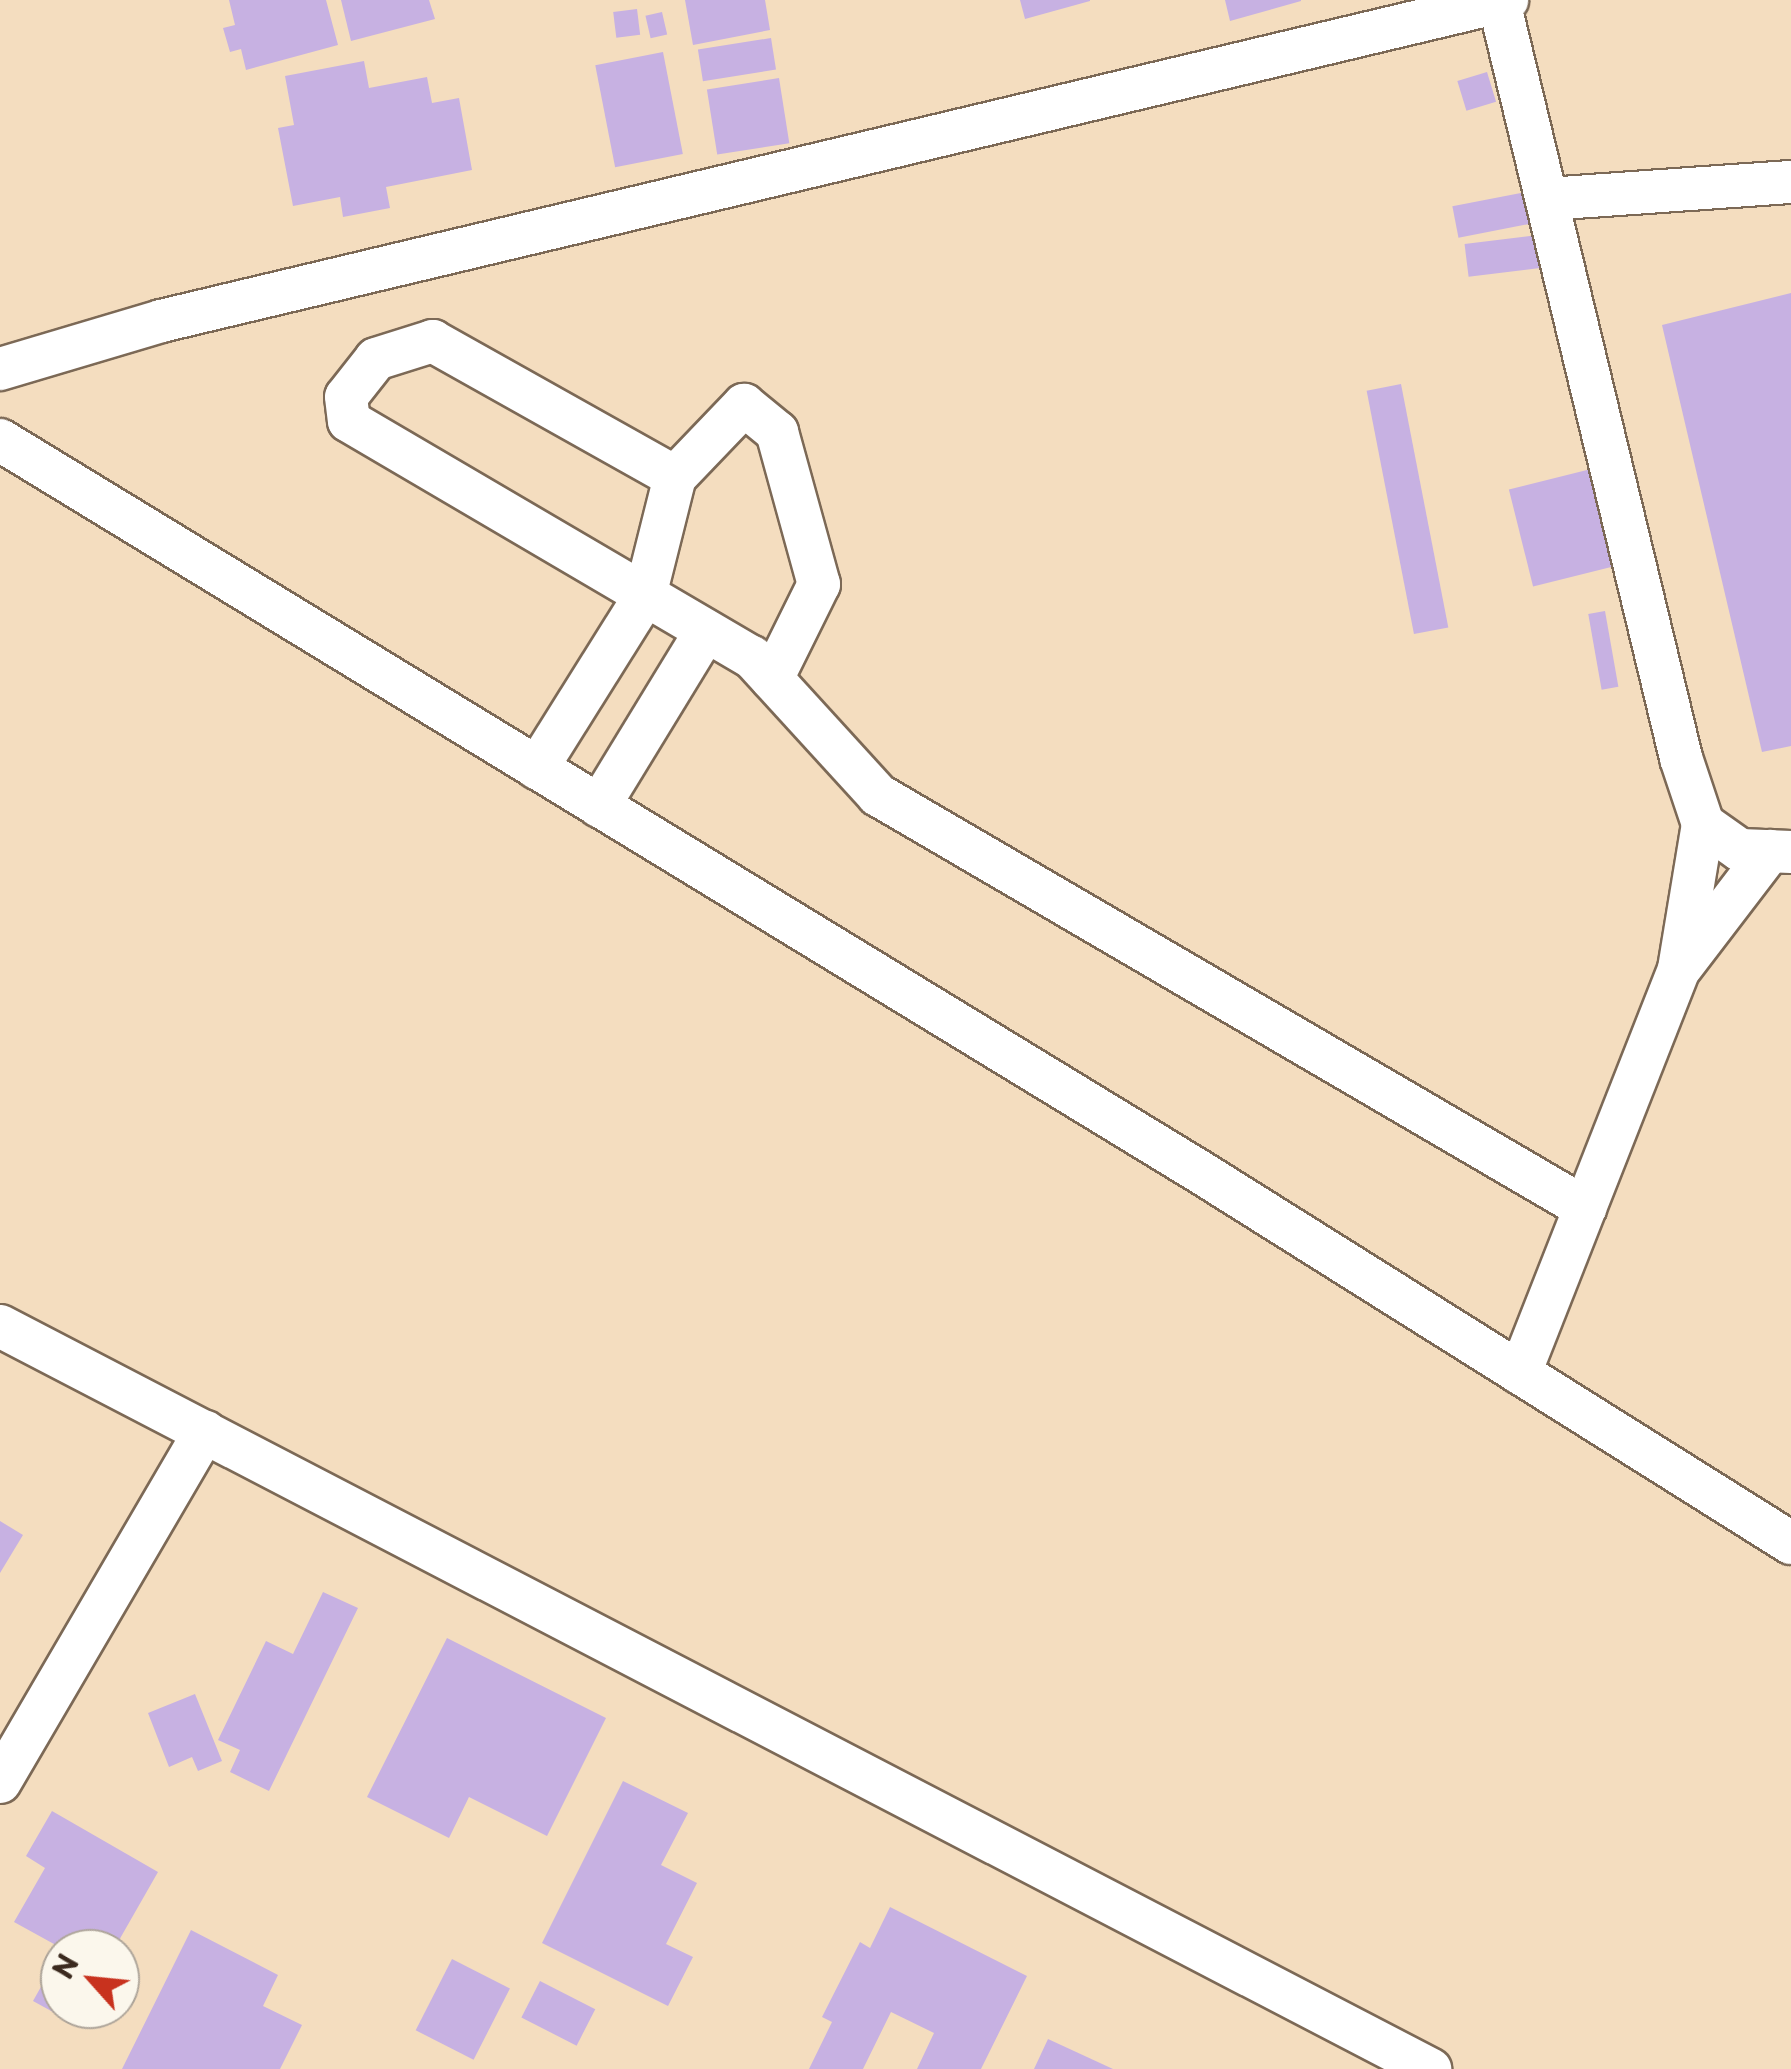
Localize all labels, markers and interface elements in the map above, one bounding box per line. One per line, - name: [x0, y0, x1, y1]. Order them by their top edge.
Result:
- north arrow: [40, 1929, 140, 2029]
- text: N: [40, 1946, 89, 1986]

